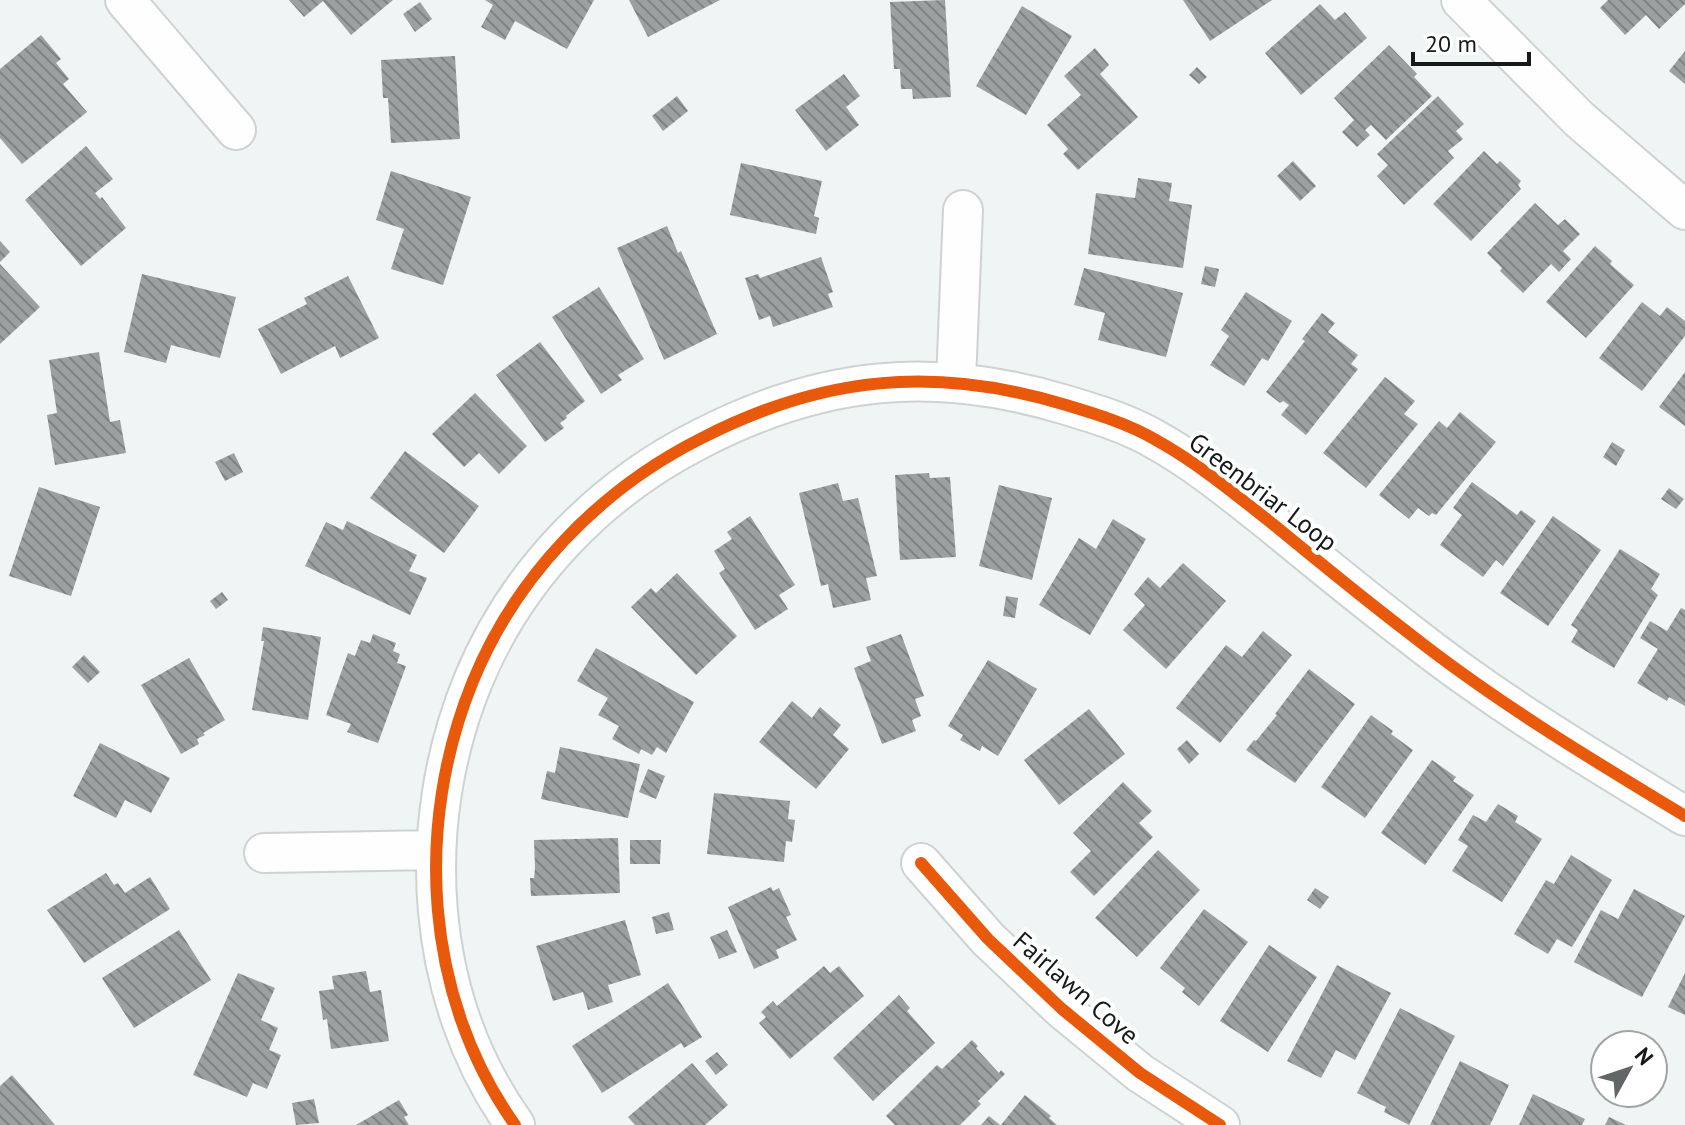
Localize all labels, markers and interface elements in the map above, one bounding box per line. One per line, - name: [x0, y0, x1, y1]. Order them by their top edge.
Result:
- scale bar: [1413, 16, 1529, 66]
- text: 20 m: [1425, 28, 1477, 59]
- street label: Greenbriar Loop: [1182, 425, 1344, 558]
- street label: Fairlawn Cove: [1007, 924, 1146, 1051]
- north arrow: [1589, 1029, 1669, 1109]
- text: N: [1629, 1042, 1660, 1071]

